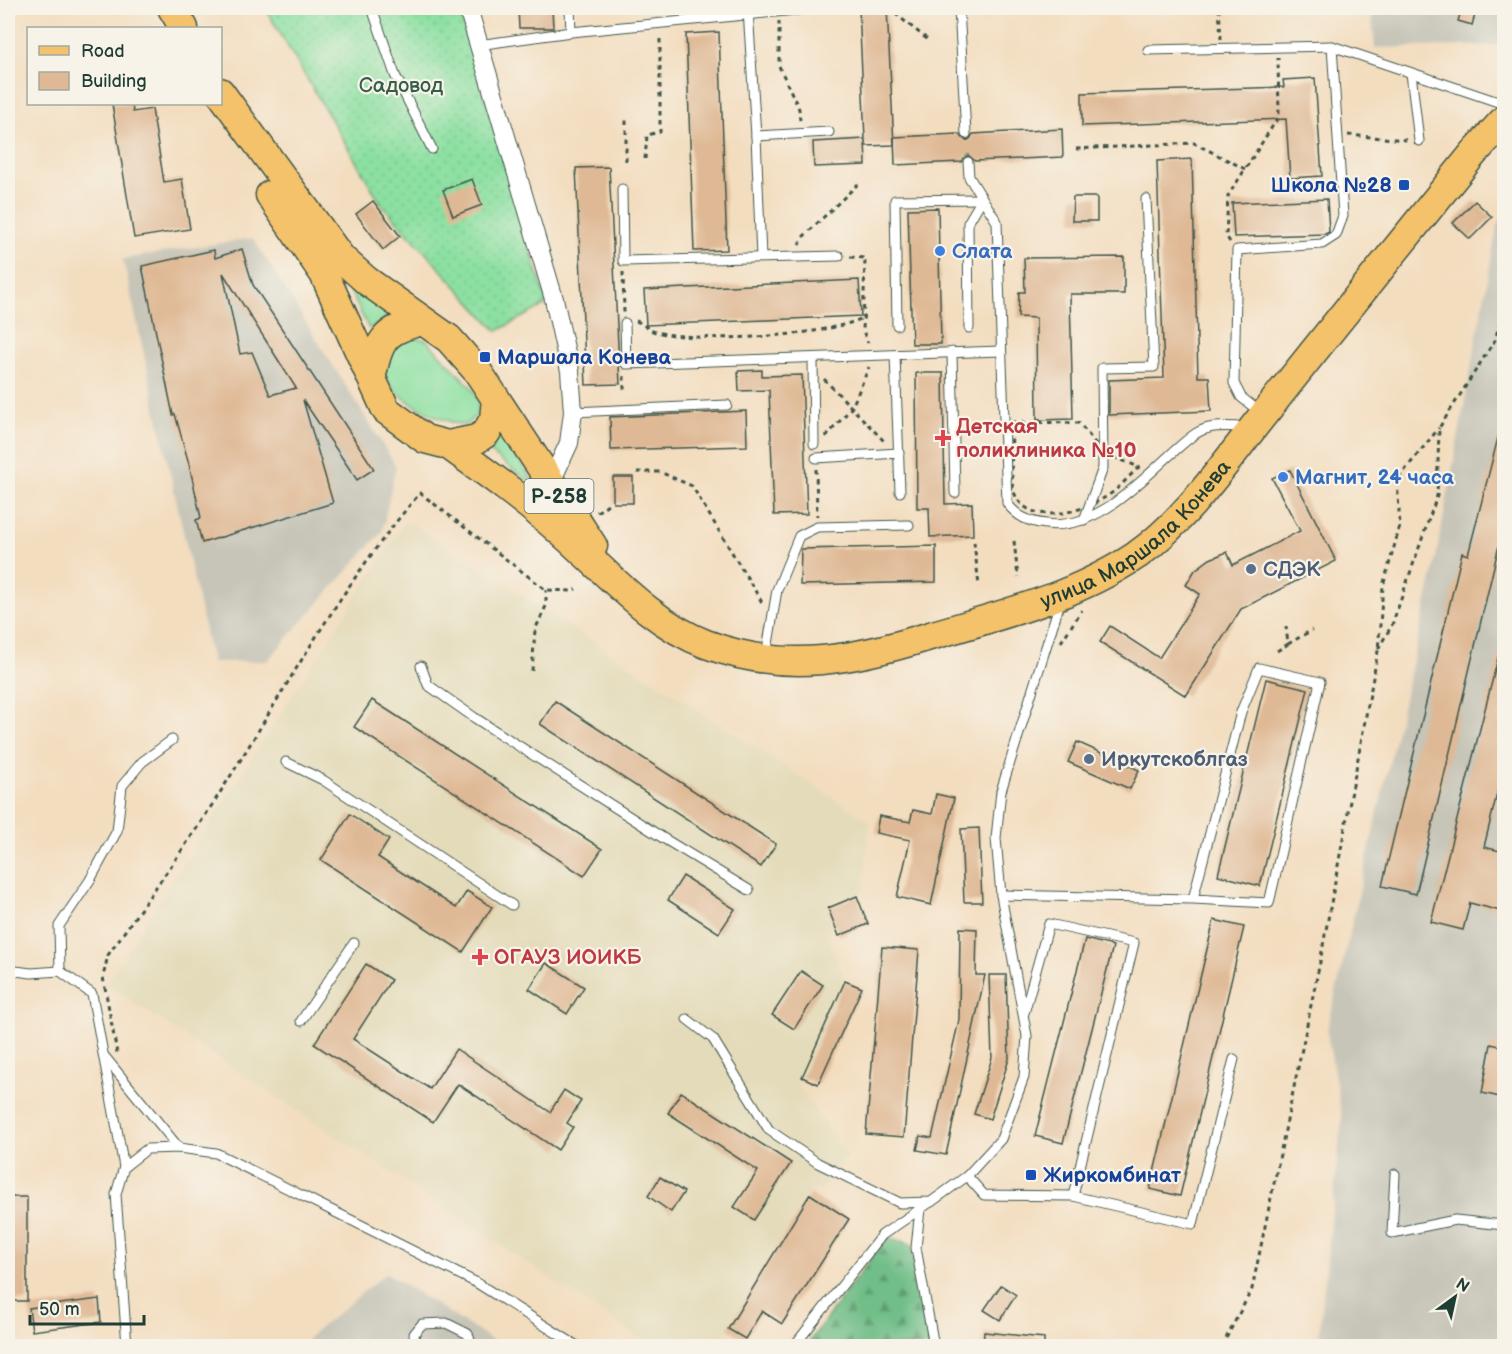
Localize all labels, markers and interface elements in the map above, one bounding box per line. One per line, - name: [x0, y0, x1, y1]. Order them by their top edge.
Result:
- legend: [27, 27, 222, 105]
- text: Road: [81, 41, 125, 62]
- text: Building: [81, 71, 147, 92]
- park label: Садовод: [359, 73, 443, 98]
- place label: Школа №28: [1271, 173, 1392, 198]
- marker: Школа №28: [1397, 178, 1411, 192]
- place label: Слата: [952, 239, 1013, 264]
- marker: Слата: [933, 244, 947, 258]
- place label: Маршала Конева: [497, 345, 672, 370]
- marker: Маршала Конева: [478, 350, 492, 364]
- place label: Детская поликлиника №10: [956, 414, 1137, 463]
- marker: Детская поликлиника №10: [934, 429, 952, 447]
- street label: улица Маршала Конева: [1037, 455, 1237, 614]
- place label: Магнит, 24 часа: [1295, 465, 1455, 490]
- marker: Магнит, 24 часа: [1276, 470, 1290, 484]
- road number: Р-258: [524, 479, 594, 513]
- place label: СДЭК: [1263, 557, 1321, 582]
- marker: СДЭК: [1244, 562, 1258, 576]
- place label: Иркутскоблгаз: [1101, 747, 1248, 772]
- marker: Иркутскоблгаз: [1082, 752, 1096, 766]
- place label: ОГАУЗ ИОИКБ: [494, 945, 642, 970]
- marker: ОГАУЗ ИОИКБ: [471, 948, 489, 966]
- place label: Жиркомбинат: [1043, 1163, 1181, 1188]
- marker: Жиркомбинат: [1024, 1168, 1038, 1182]
- north arrow: [1425, 1267, 1485, 1327]
- text: N: [1452, 1274, 1473, 1297]
- scale bar: [30, 1288, 144, 1326]
- text: 50 m: [39, 1299, 80, 1320]

